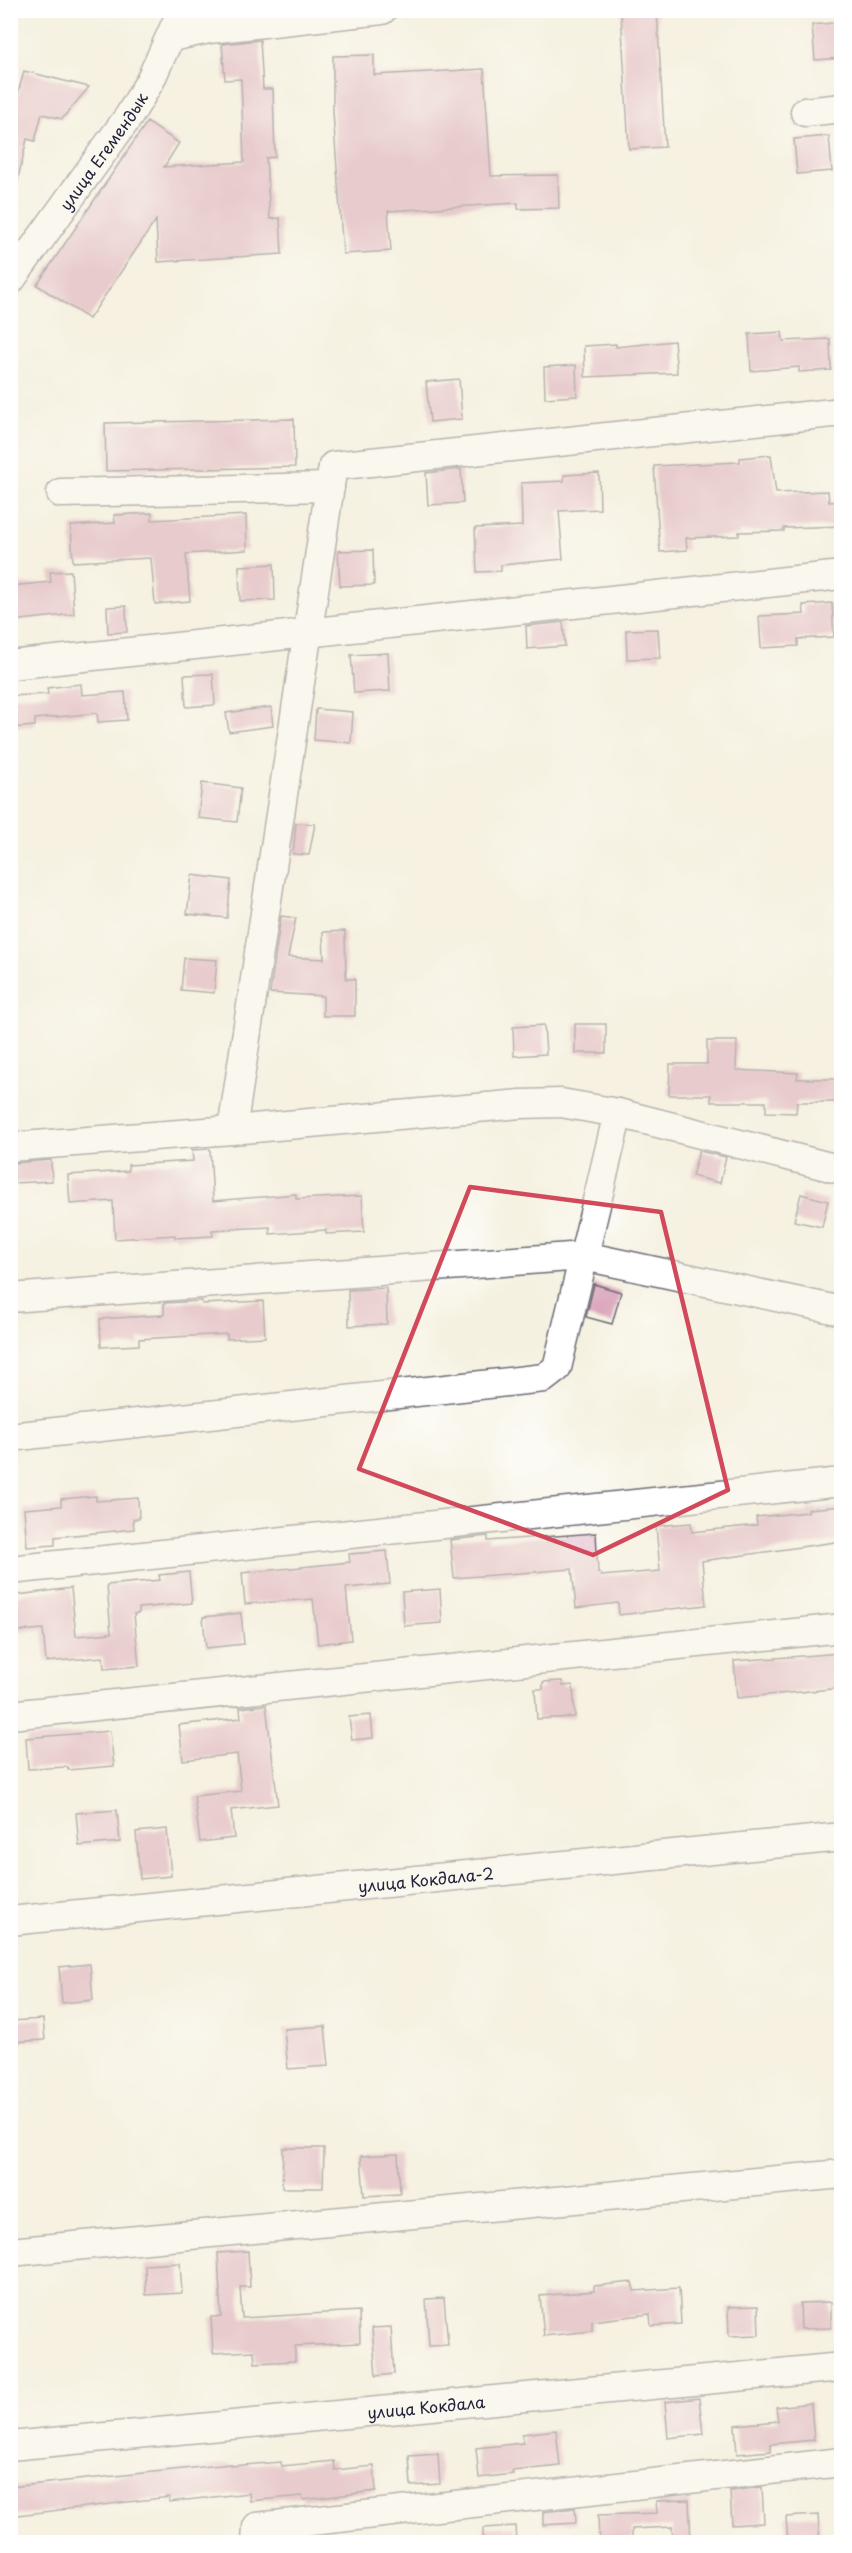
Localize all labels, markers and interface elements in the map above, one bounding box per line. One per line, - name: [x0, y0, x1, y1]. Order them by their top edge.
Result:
- street label: улица Егемендык: [53, 87, 153, 215]
- street label: улица Кокдала-2: [357, 1860, 495, 1898]
- street label: улица Кокдала: [366, 2389, 486, 2424]

